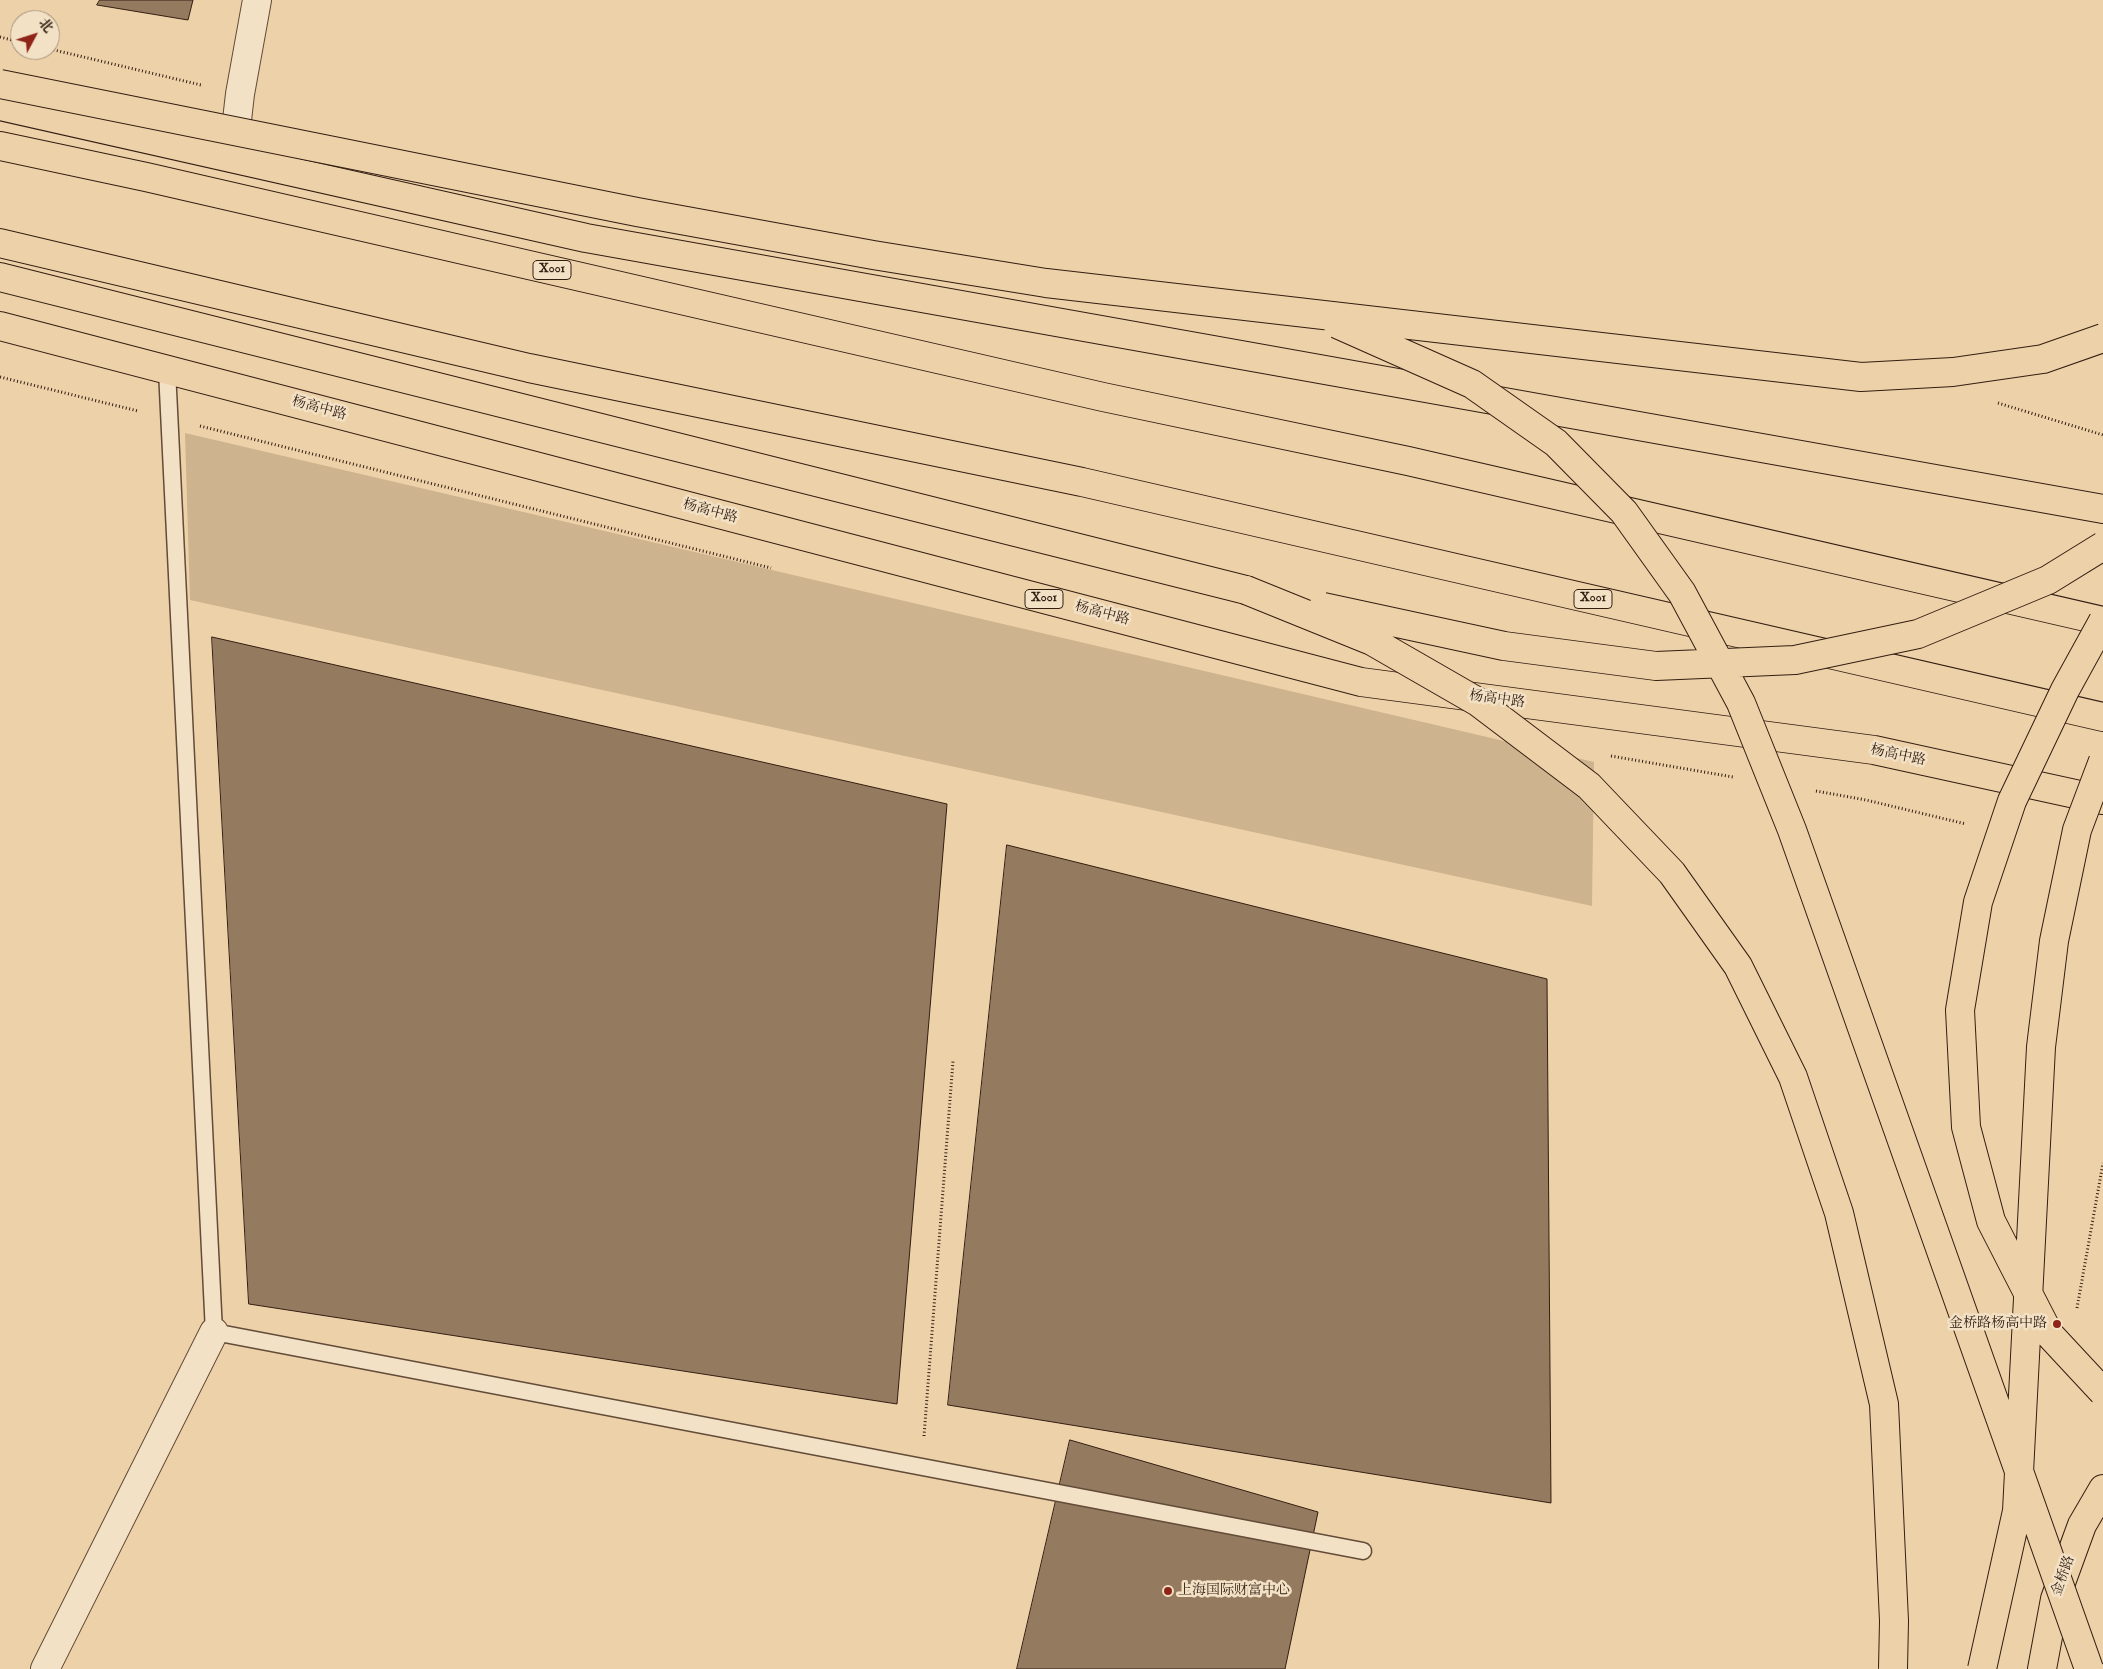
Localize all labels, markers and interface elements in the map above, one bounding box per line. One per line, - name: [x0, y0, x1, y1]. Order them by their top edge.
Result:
- north arrow: [10, 10, 60, 60]
- text: 北: [34, 15, 57, 37]
- road number: X001: [533, 260, 571, 280]
- street label: 杨高中路: [290, 394, 348, 424]
- street label: 杨高中路: [681, 497, 739, 527]
- road number: X001: [1025, 590, 1063, 608]
- road number: X001: [1574, 590, 1612, 608]
- street label: 杨高中路: [1073, 599, 1131, 629]
- street label: 杨高中路: [1468, 688, 1526, 712]
- street label: 杨高中路: [1869, 742, 1927, 770]
- place label: 金桥路杨高中路: [1949, 1316, 2047, 1332]
- marker: 金桥路杨高中路: [2051, 1318, 2063, 1330]
- street label: 金桥路: [2049, 1553, 2079, 1599]
- place label: 上海国际财富中心: [1178, 1583, 1290, 1599]
- marker: 上海国际财富中心: [1162, 1585, 1174, 1597]

